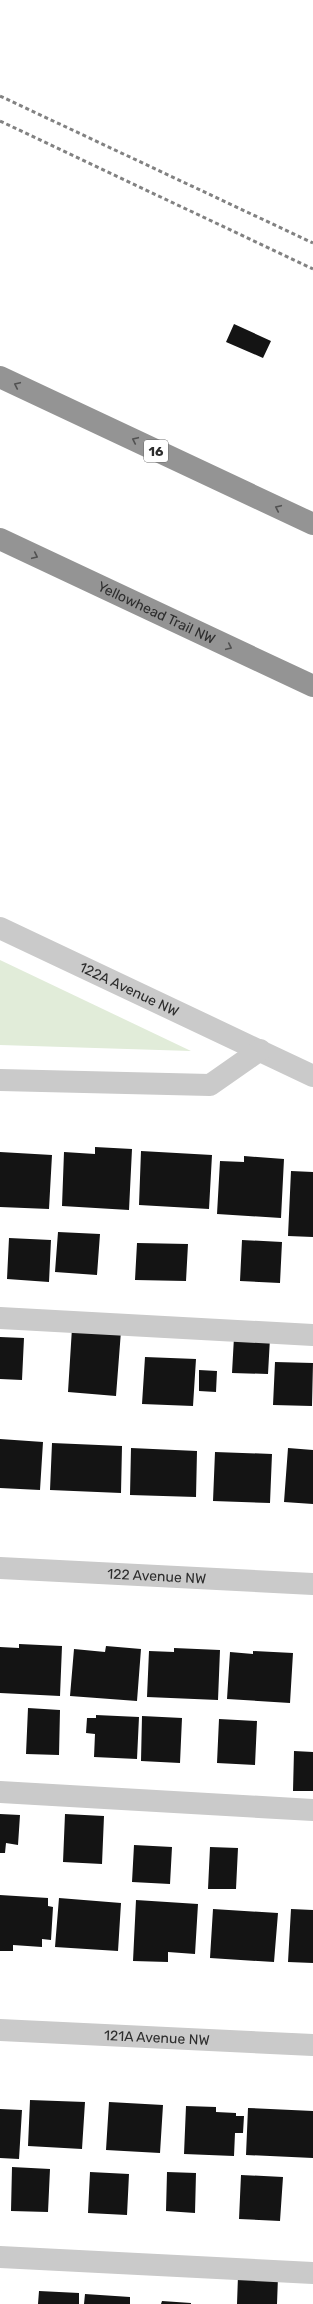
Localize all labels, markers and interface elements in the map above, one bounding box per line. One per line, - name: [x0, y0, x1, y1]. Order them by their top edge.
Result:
- one-way arrow: [14, 382, 21, 390]
- one-way arrow: [131, 437, 139, 445]
- road number: 16: [144, 440, 168, 462]
- one-way arrow: [274, 505, 282, 513]
- one-way arrow: [31, 551, 39, 559]
- street label: Yellowhead Trail NW: [95, 578, 218, 648]
- one-way arrow: [225, 642, 232, 650]
- street label: 122A Avenue NW: [77, 958, 182, 1020]
- street label: 122 Avenue NW: [107, 1565, 207, 1587]
- street label: 121A Avenue NW: [104, 2026, 210, 2049]

